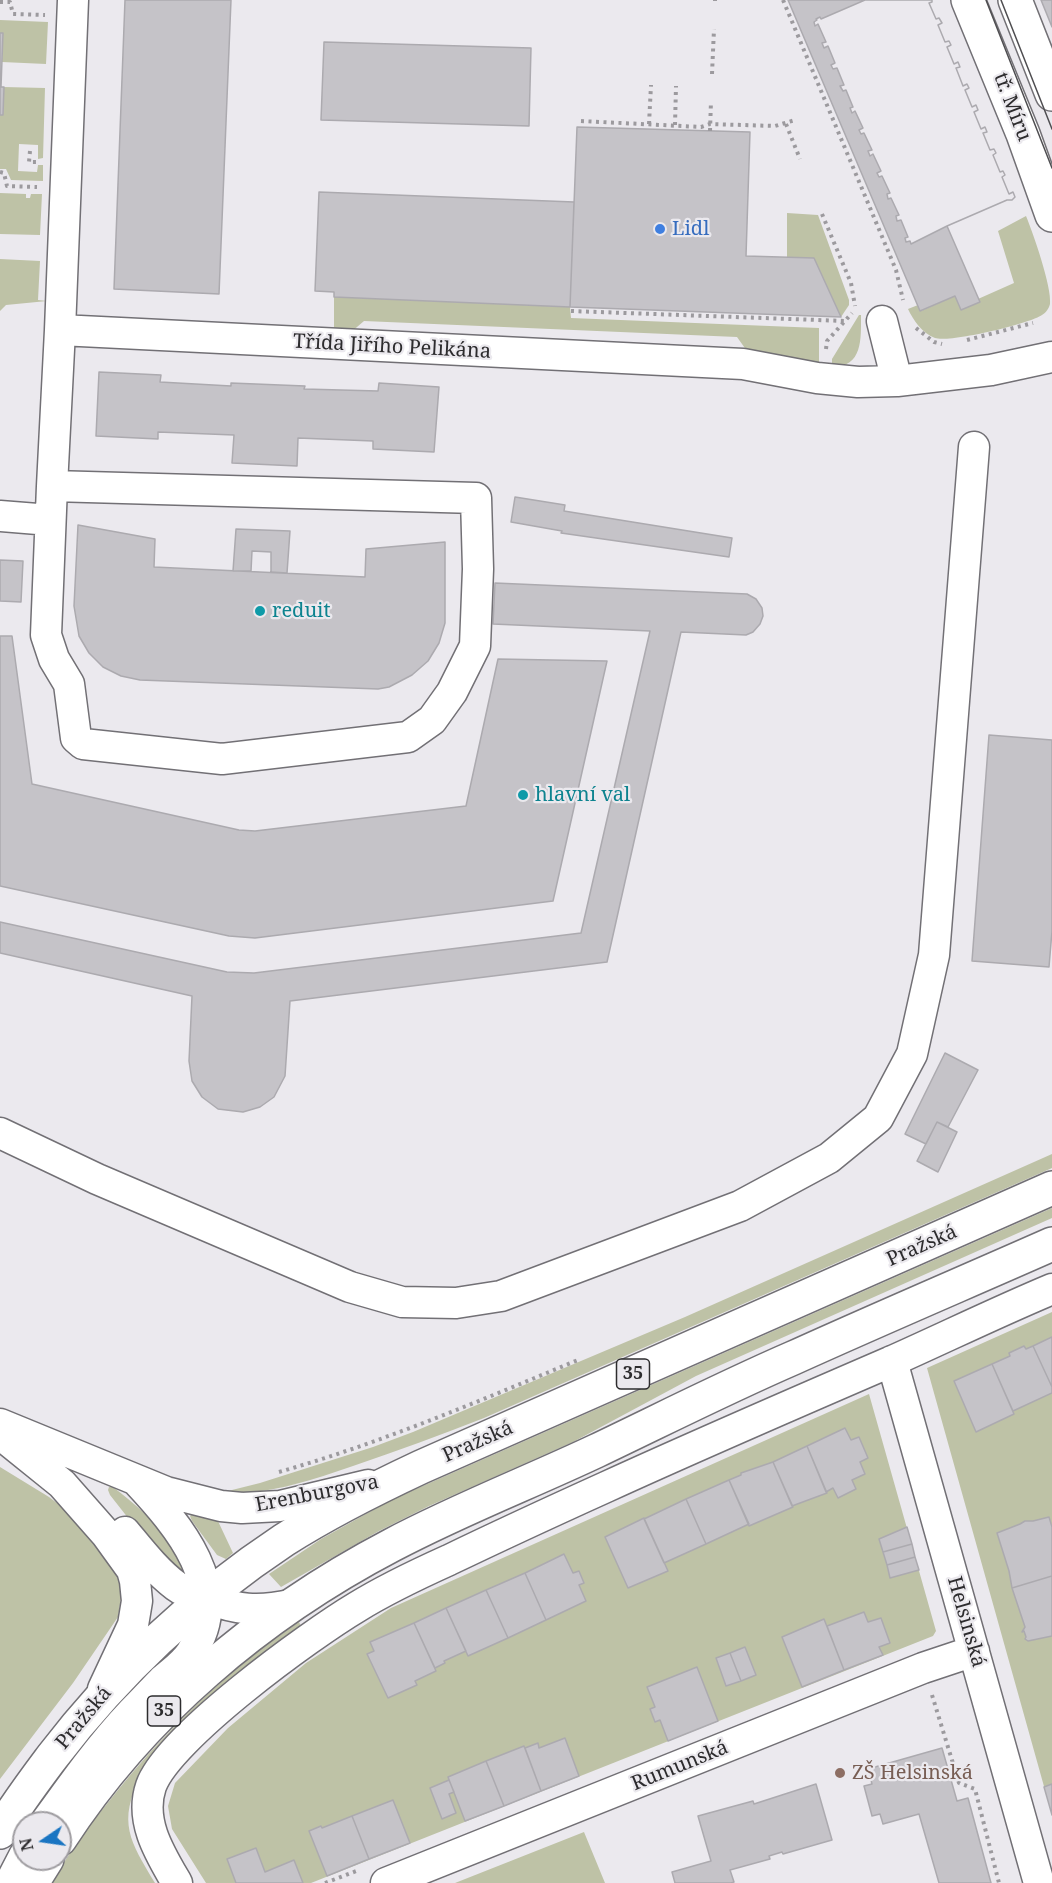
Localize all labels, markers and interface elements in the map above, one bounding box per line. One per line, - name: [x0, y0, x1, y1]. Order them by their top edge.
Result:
- street label: tř. Míru: [988, 69, 1036, 145]
- place label: Lidl: [672, 217, 709, 241]
- marker: Lidl: [653, 222, 667, 236]
- street label: Třída Jiřího Pelikána: [292, 330, 492, 364]
- place label: reduit: [272, 599, 331, 623]
- marker: reduit: [253, 604, 267, 618]
- place label: hlavní val: [535, 783, 630, 807]
- marker: hlavní val: [516, 788, 530, 802]
- street label: Pražská: [883, 1220, 961, 1272]
- road number: 35: [616, 1359, 650, 1389]
- street label: Pražská: [439, 1416, 517, 1468]
- street label: Erenburgova: [253, 1470, 381, 1518]
- street label: Helsinská: [942, 1574, 990, 1670]
- street label: Pražská: [51, 1682, 117, 1754]
- road number: 35: [148, 1696, 180, 1726]
- street label: Rumunská: [628, 1736, 732, 1796]
- place label: ZŠ Helsinská: [852, 1761, 973, 1785]
- marker: ZŠ Helsinská: [833, 1766, 847, 1780]
- north arrow: [12, 1811, 72, 1871]
- text: N: [14, 1836, 39, 1853]

